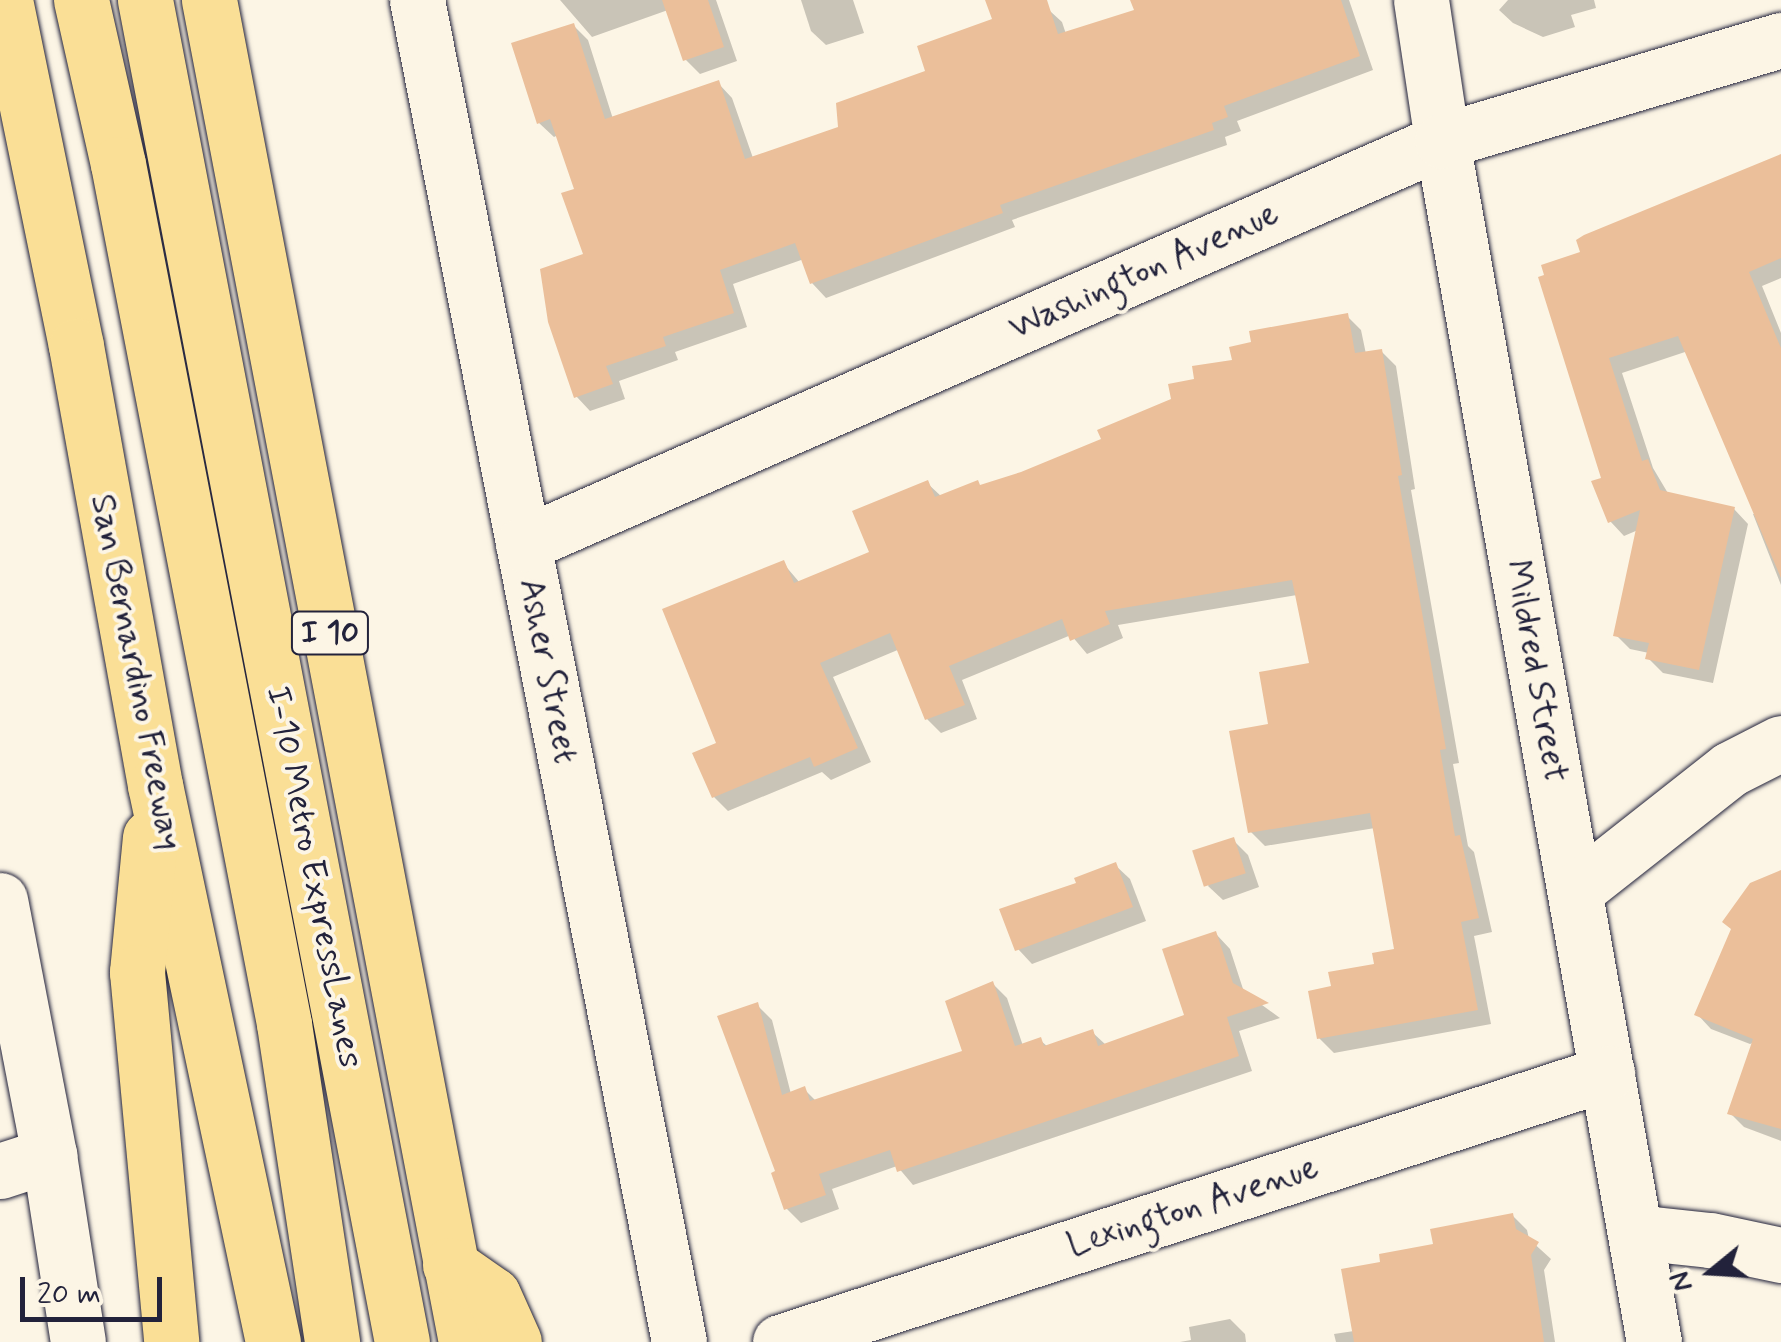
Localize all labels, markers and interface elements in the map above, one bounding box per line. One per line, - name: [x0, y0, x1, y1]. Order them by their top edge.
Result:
- street label: Washington Avenue: [1005, 194, 1283, 348]
- street label: San Bernardino Freeway: [79, 480, 193, 864]
- street label: Mildred Street: [1496, 557, 1576, 785]
- street label: Asher Street: [509, 572, 587, 770]
- road number: I 10: [290, 606, 370, 660]
- street label: I-10 Metro ExpressLanes: [256, 683, 372, 1071]
- street label: Lexington Avenue: [1064, 1147, 1322, 1267]
- north arrow: [1661, 1222, 1761, 1322]
- scale bar: [25, 1257, 168, 1319]
- text: N: [1662, 1267, 1702, 1296]
- text: 20 m: [37, 1275, 101, 1314]

